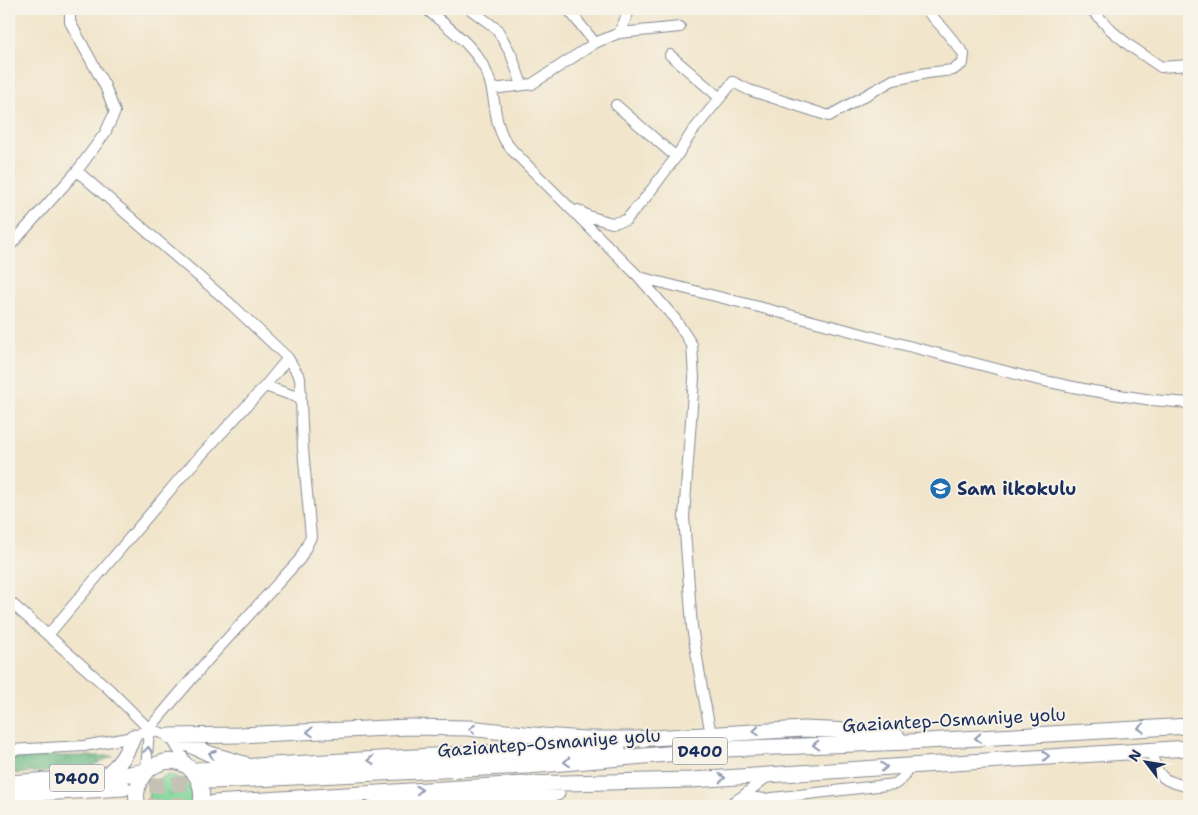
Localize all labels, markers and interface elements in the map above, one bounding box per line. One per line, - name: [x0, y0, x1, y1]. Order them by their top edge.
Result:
- school or university icon: Sam ilkokulu: [929, 477, 953, 501]
- place label: Sam ilkokulu: [957, 477, 1076, 501]
- street label: Gaziantep-Osmaniye yolu: [842, 702, 1066, 738]
- street label: Gaziantep-Osmaniye yolu: [436, 723, 662, 763]
- one-way arrow: [468, 723, 476, 734]
- one-way arrow: [1136, 723, 1144, 734]
- one-way arrow: [752, 726, 760, 737]
- one-way arrow: [305, 727, 313, 737]
- one-way arrow: [974, 732, 982, 743]
- road number: D400: [672, 738, 728, 764]
- north arrow: [1120, 738, 1170, 788]
- one-way arrow: [812, 740, 820, 751]
- one-way arrow: [142, 746, 153, 754]
- text: N: [1124, 746, 1145, 765]
- one-way arrow: [208, 750, 217, 760]
- one-way arrow: [1042, 751, 1050, 762]
- one-way arrow: [367, 754, 375, 765]
- one-way arrow: [562, 757, 570, 768]
- one-way arrow: [880, 762, 888, 773]
- road number: D400: [50, 764, 104, 791]
- one-way arrow: [718, 773, 726, 784]
- one-way arrow: [416, 785, 424, 796]

